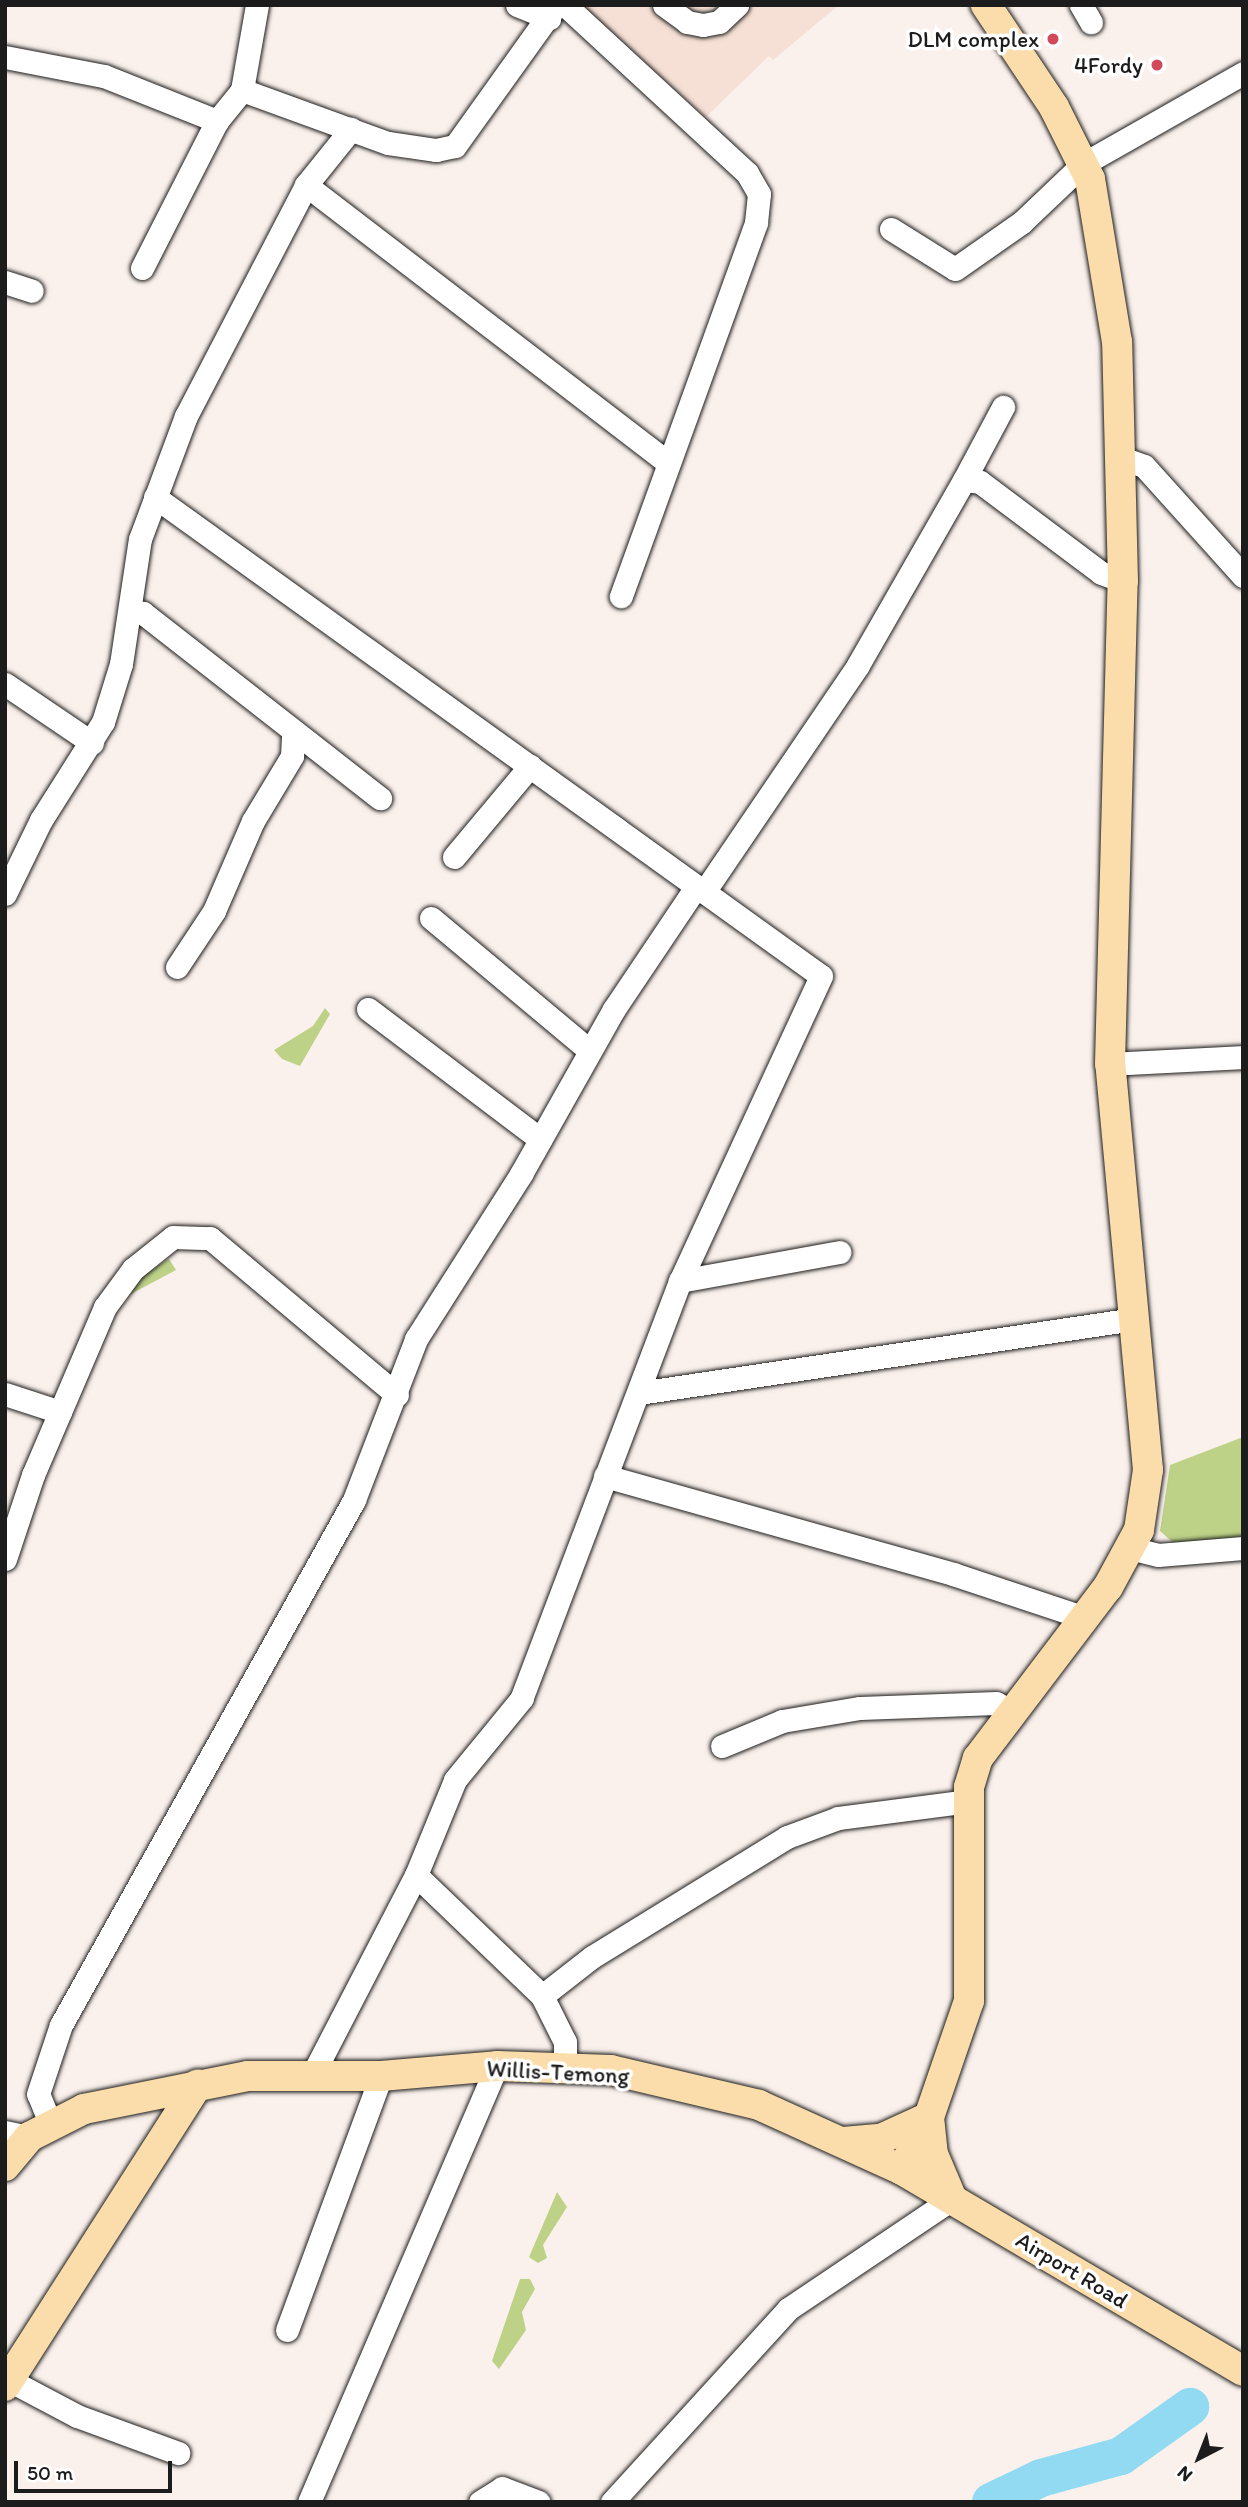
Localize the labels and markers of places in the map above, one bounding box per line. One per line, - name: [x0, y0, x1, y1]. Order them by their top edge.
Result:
- place label: DLM complex: [908, 25, 1039, 53]
- marker: DLM complex: [1045, 31, 1061, 47]
- place label: 4Fordy: [1074, 51, 1143, 79]
- marker: 4Fordy: [1149, 57, 1165, 73]

